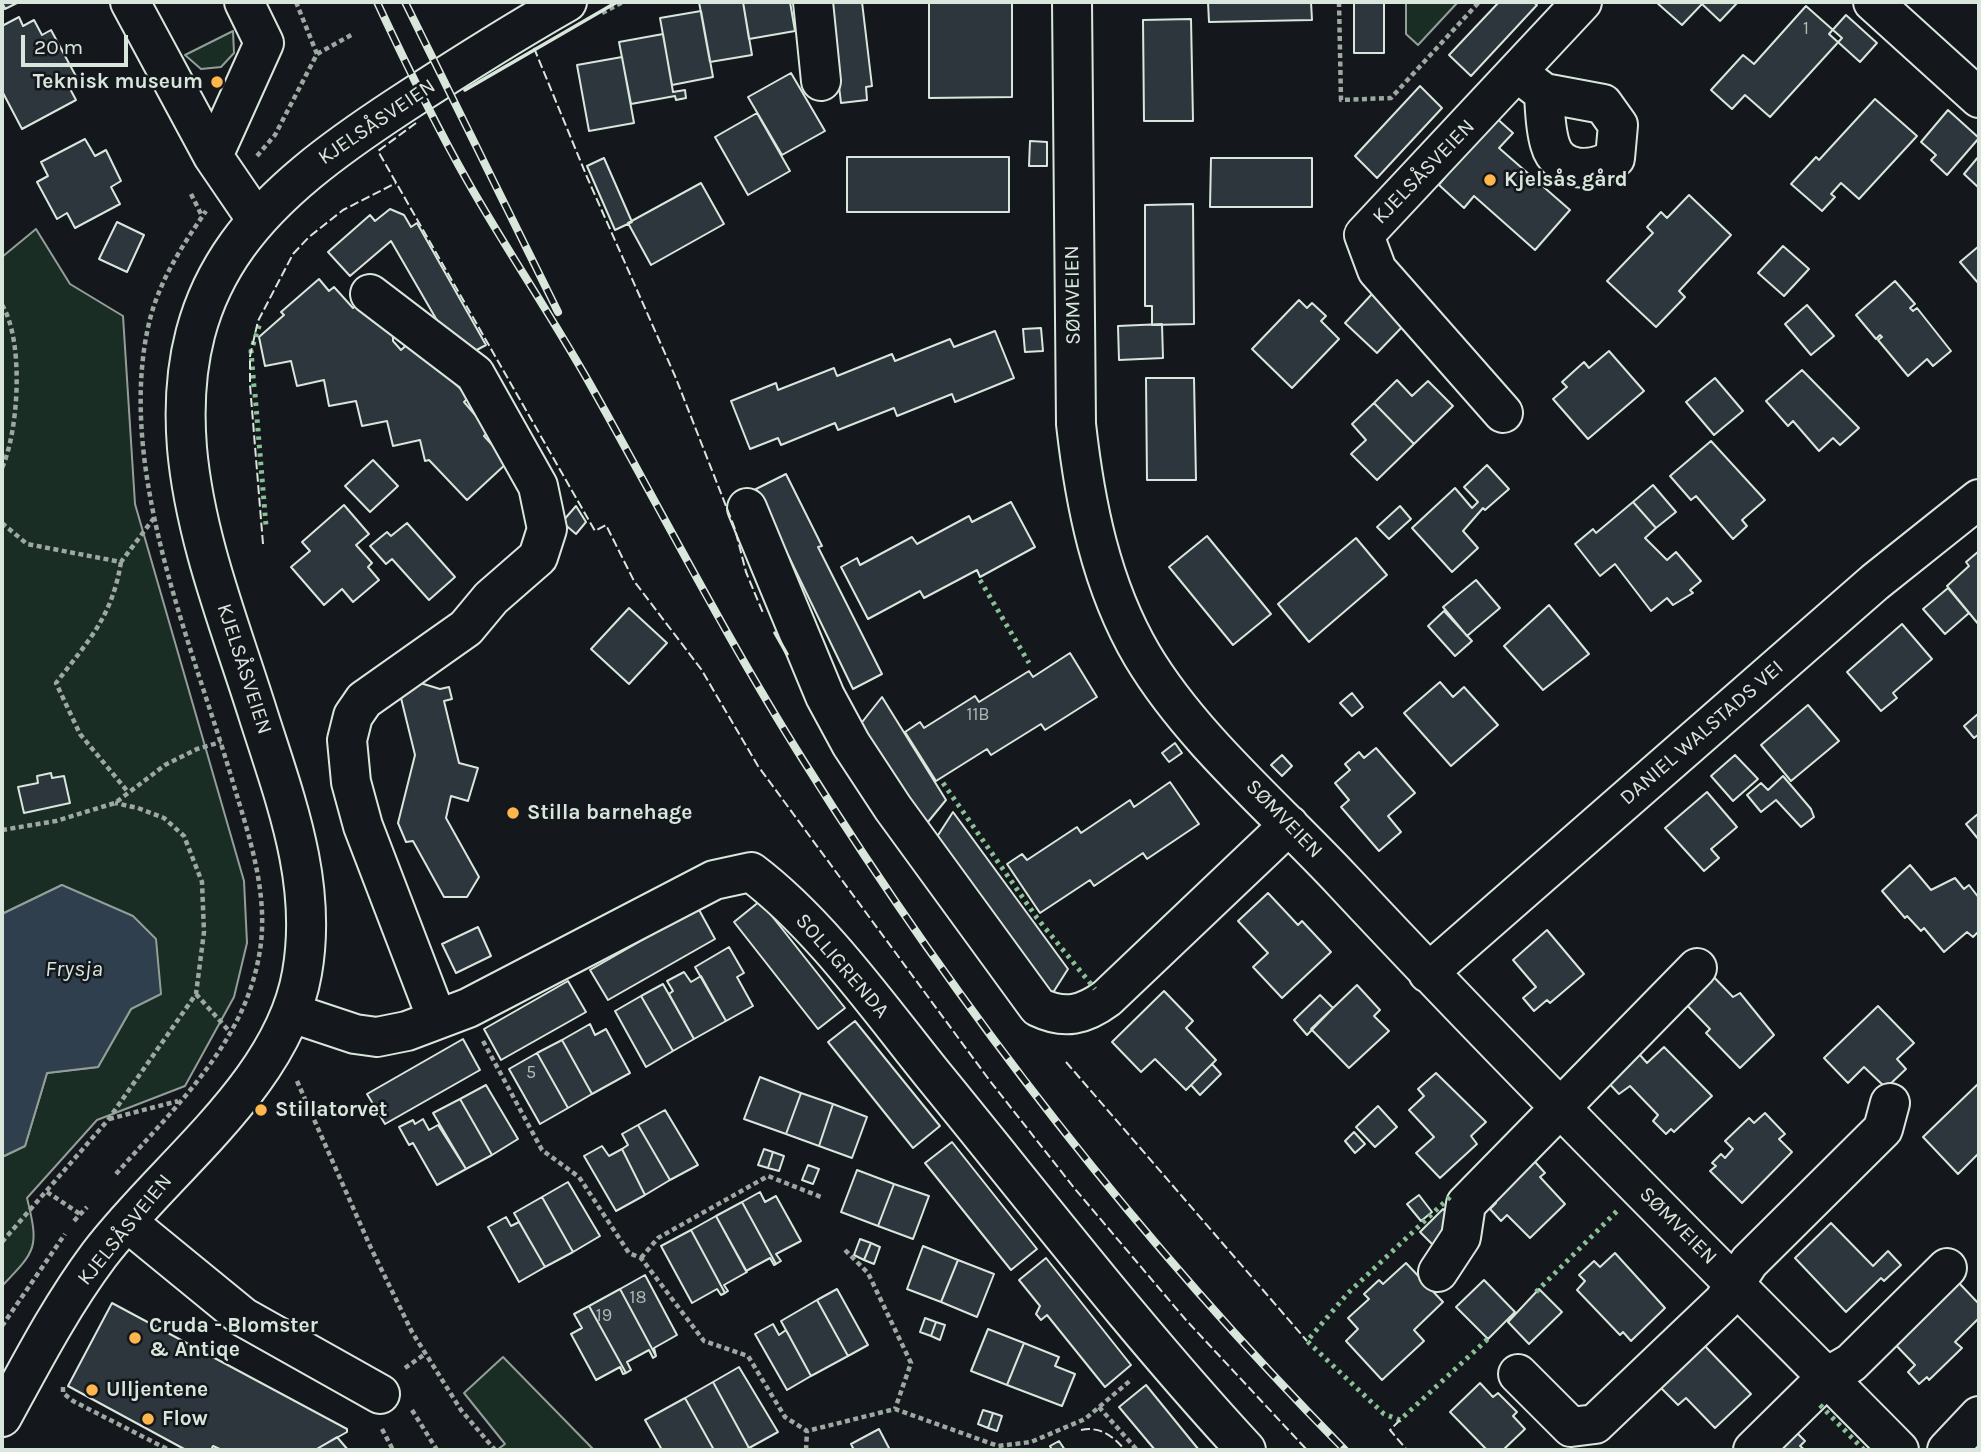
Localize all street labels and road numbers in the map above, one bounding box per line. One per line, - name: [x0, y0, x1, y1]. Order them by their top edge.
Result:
- street label: KJELSÅSVEIEN: [314, 74, 440, 170]
- street label: KJELSÅSVEIEN: [1368, 114, 1480, 230]
- street label: SØMVEIEN: [1060, 245, 1086, 345]
- street label: KJELSÅSVEIEN: [211, 600, 277, 738]
- street label: DANIEL WALSTADS VEI: [1615, 655, 1789, 811]
- street label: SØMVEIEN: [1240, 774, 1328, 864]
- street label: SOLLIGRENDA: [790, 909, 894, 1023]
- street label: KJELSÅSVEIEN: [72, 1169, 178, 1291]
- street label: SØMVEIEN: [1634, 1182, 1722, 1270]

